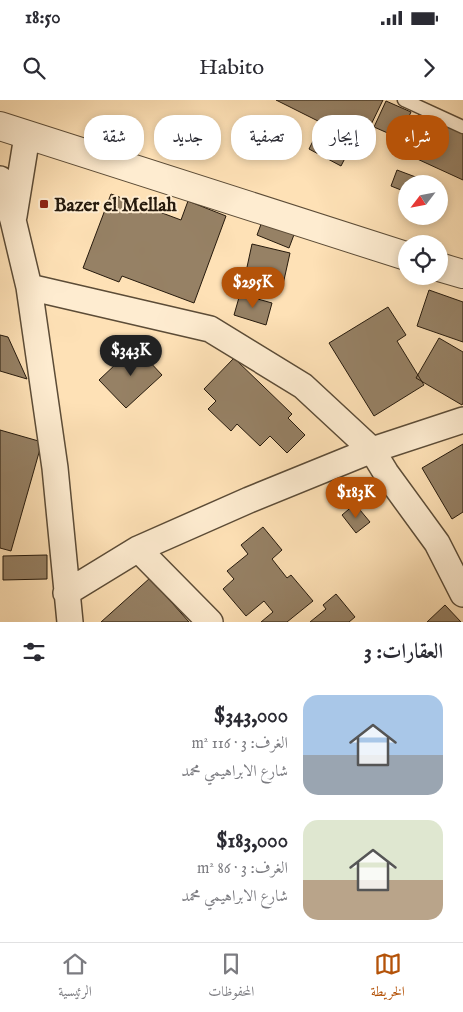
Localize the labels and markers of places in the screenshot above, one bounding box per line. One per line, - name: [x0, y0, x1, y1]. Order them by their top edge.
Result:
- place label: Bazer el Mellah: [54, 194, 178, 218]
- marker: Bazer el Mellah: [38, 198, 50, 210]
- pin: $295K: [218, 266, 288, 309]
- pin: $343K: [96, 334, 166, 377]
- pin: $183K: [321, 476, 391, 519]

